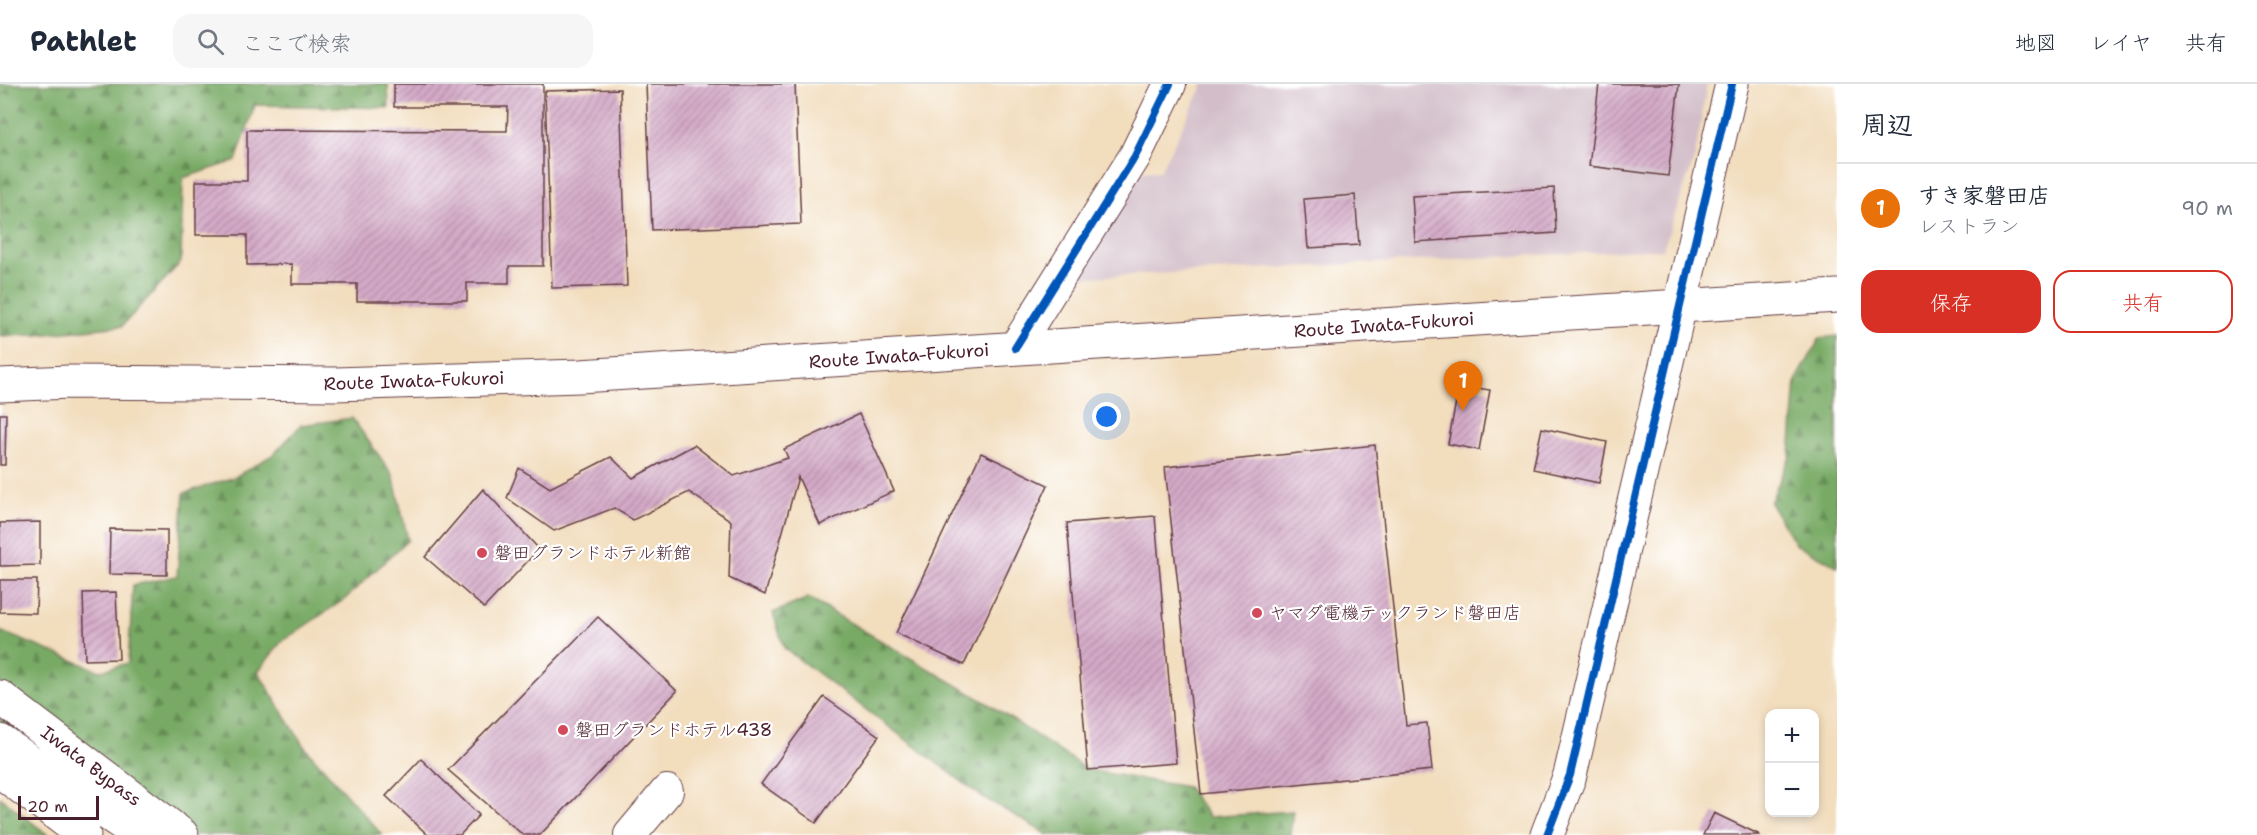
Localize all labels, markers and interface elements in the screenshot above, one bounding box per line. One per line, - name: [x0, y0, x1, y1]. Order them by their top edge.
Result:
- search box: [173, 14, 593, 68]
- text: Pathlet: [30, 22, 137, 60]
- icon: search: [194, 25, 227, 58]
- text: ここで検索: [242, 29, 352, 58]
- text: 地図: [2015, 29, 2057, 57]
- text: レイヤ: [2090, 29, 2152, 57]
- text: 共有: [2185, 29, 2227, 57]
- text: 周辺: [1861, 107, 1913, 142]
- text: すき家磐田店: [1918, 181, 2050, 210]
- text: 1: [1876, 195, 1885, 221]
- text: 90 m: [2181, 195, 2233, 221]
- text: レストラン: [1918, 213, 2020, 239]
- button: 保存: [1861, 270, 2041, 333]
- button: 共有: [2053, 270, 2233, 333]
- street label: Route Iwata-Fukuroi: [1293, 307, 1475, 343]
- street label: Route Iwata-Fukuroi: [808, 338, 990, 374]
- pin: 1: [1444, 362, 1482, 411]
- street label: Route Iwata-Fukuroi: [323, 366, 505, 396]
- your location: [1092, 402, 1121, 431]
- place label: 磐田グランドホテル新館: [494, 541, 691, 565]
- marker: 磐田グランドホテル新館: [475, 546, 489, 560]
- place label: ヤマダ電機テックランド磐田店: [1269, 601, 1521, 625]
- marker: ヤマダ電機テックランド磐田店: [1250, 606, 1264, 620]
- map controls: [1765, 709, 1819, 817]
- button: +: [1765, 709, 1819, 763]
- place label: 磐田グランドホテル438: [575, 718, 772, 742]
- street label: Iwata Bypass: [36, 720, 146, 812]
- marker: 磐田グランドホテル438: [556, 723, 570, 737]
- button: −: [1765, 763, 1819, 817]
- scale bar: [18, 793, 99, 820]
- text: 20 m: [27, 796, 68, 817]

